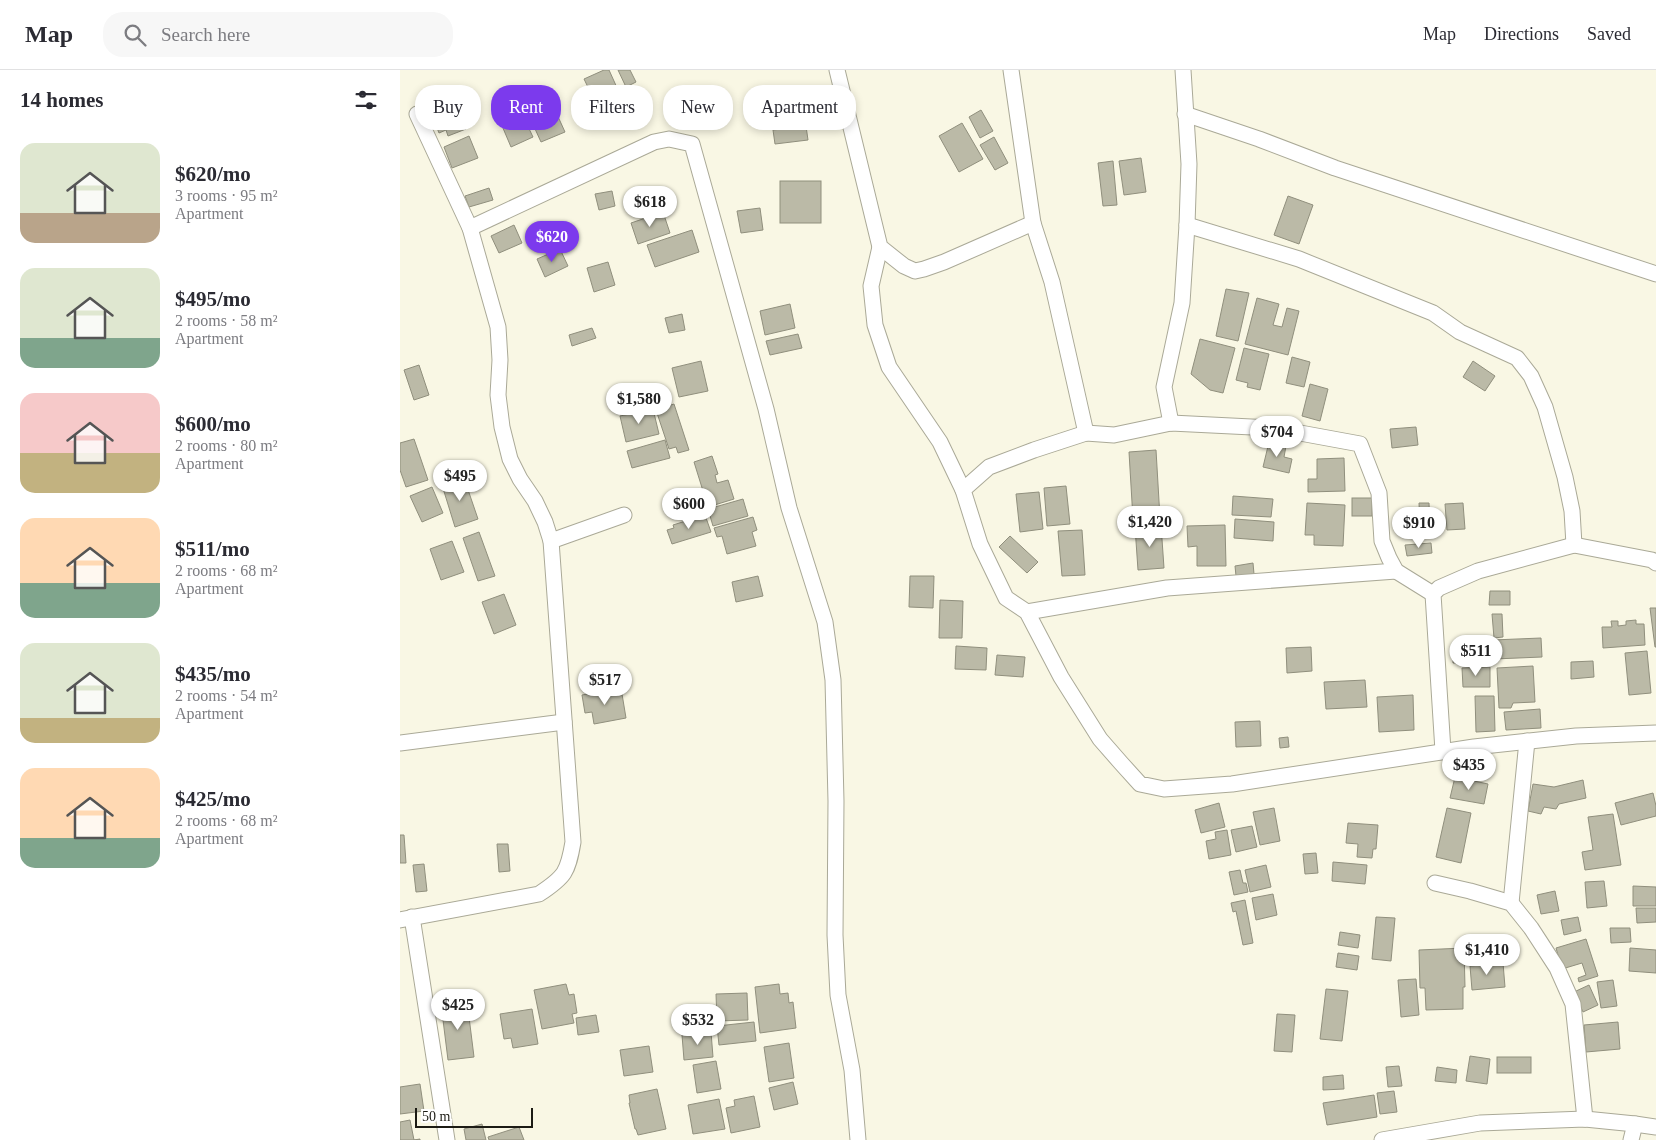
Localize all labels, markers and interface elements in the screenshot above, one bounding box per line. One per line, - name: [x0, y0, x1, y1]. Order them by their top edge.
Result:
- search box: [103, 12, 453, 57]
- text: Map: [25, 21, 73, 47]
- icon: search: [121, 21, 149, 49]
- text: Search here: [161, 24, 250, 45]
- text: Map: [1423, 24, 1456, 44]
- text: Directions: [1484, 24, 1559, 44]
- text: Saved: [1587, 24, 1631, 44]
- chip: Buy: [415, 85, 481, 130]
- chip: Rent: [491, 85, 561, 130]
- chip: Filters: [571, 85, 653, 130]
- chip: New: [663, 85, 733, 130]
- chip: Apartment: [743, 85, 856, 130]
- icon: filters: [352, 86, 380, 114]
- text: 14 homes: [20, 88, 103, 112]
- text: $620/mo: [175, 162, 251, 186]
- icon: home: [60, 163, 120, 223]
- pin: $618: [620, 186, 680, 228]
- text: 3 rooms · 95 m²: [175, 187, 278, 204]
- text: $618: [634, 193, 666, 210]
- text: Apartment: [175, 205, 243, 222]
- pin: $620: [522, 220, 582, 263]
- text: $620: [536, 228, 568, 245]
- text: $495/mo: [175, 287, 251, 311]
- icon: home: [60, 288, 120, 348]
- text: 2 rooms · 58 m²: [175, 312, 278, 329]
- text: Apartment: [175, 330, 243, 347]
- pin: $1,580: [598, 382, 680, 425]
- text: $1,580: [617, 390, 661, 407]
- text: $600/mo: [175, 412, 251, 436]
- icon: home: [60, 413, 120, 473]
- pin: $704: [1247, 416, 1307, 458]
- text: $704: [1261, 423, 1293, 440]
- text: 2 rooms · 80 m²: [175, 437, 278, 454]
- text: Apartment: [175, 455, 243, 472]
- pin: $495: [430, 460, 490, 502]
- text: $495: [444, 467, 476, 484]
- pin: $600: [659, 488, 719, 530]
- text: $600: [673, 495, 705, 512]
- pin: $1,420: [1109, 506, 1191, 548]
- pin: $910: [1389, 506, 1449, 549]
- text: $1,420: [1128, 513, 1172, 530]
- text: $910: [1403, 514, 1435, 531]
- text: $511/mo: [175, 537, 250, 561]
- icon: home: [60, 538, 120, 598]
- text: 2 rooms · 68 m²: [175, 562, 278, 579]
- text: Apartment: [175, 580, 243, 597]
- pin: $511: [1446, 634, 1506, 677]
- text: $511: [1460, 642, 1492, 659]
- text: $435/mo: [175, 662, 251, 686]
- icon: home: [60, 663, 120, 723]
- pin: $517: [575, 664, 635, 706]
- text: $517: [589, 671, 621, 688]
- text: 2 rooms · 54 m²: [175, 687, 278, 704]
- text: Apartment: [175, 705, 243, 722]
- pin: $435: [1439, 748, 1499, 791]
- text: $435: [1453, 756, 1485, 773]
- text: $425/mo: [175, 787, 251, 811]
- icon: home: [60, 788, 120, 848]
- text: 2 rooms · 68 m²: [175, 812, 278, 829]
- text: Apartment: [175, 830, 243, 847]
- pin: $1,410: [1446, 934, 1528, 976]
- text: $1,410: [1465, 941, 1509, 958]
- pin: $425: [428, 988, 488, 1031]
- text: $425: [442, 996, 474, 1013]
- pin: $532: [668, 1004, 728, 1046]
- text: $532: [682, 1011, 714, 1028]
- scale bar: [415, 1105, 532, 1128]
- text: 50 m: [422, 1109, 450, 1124]

